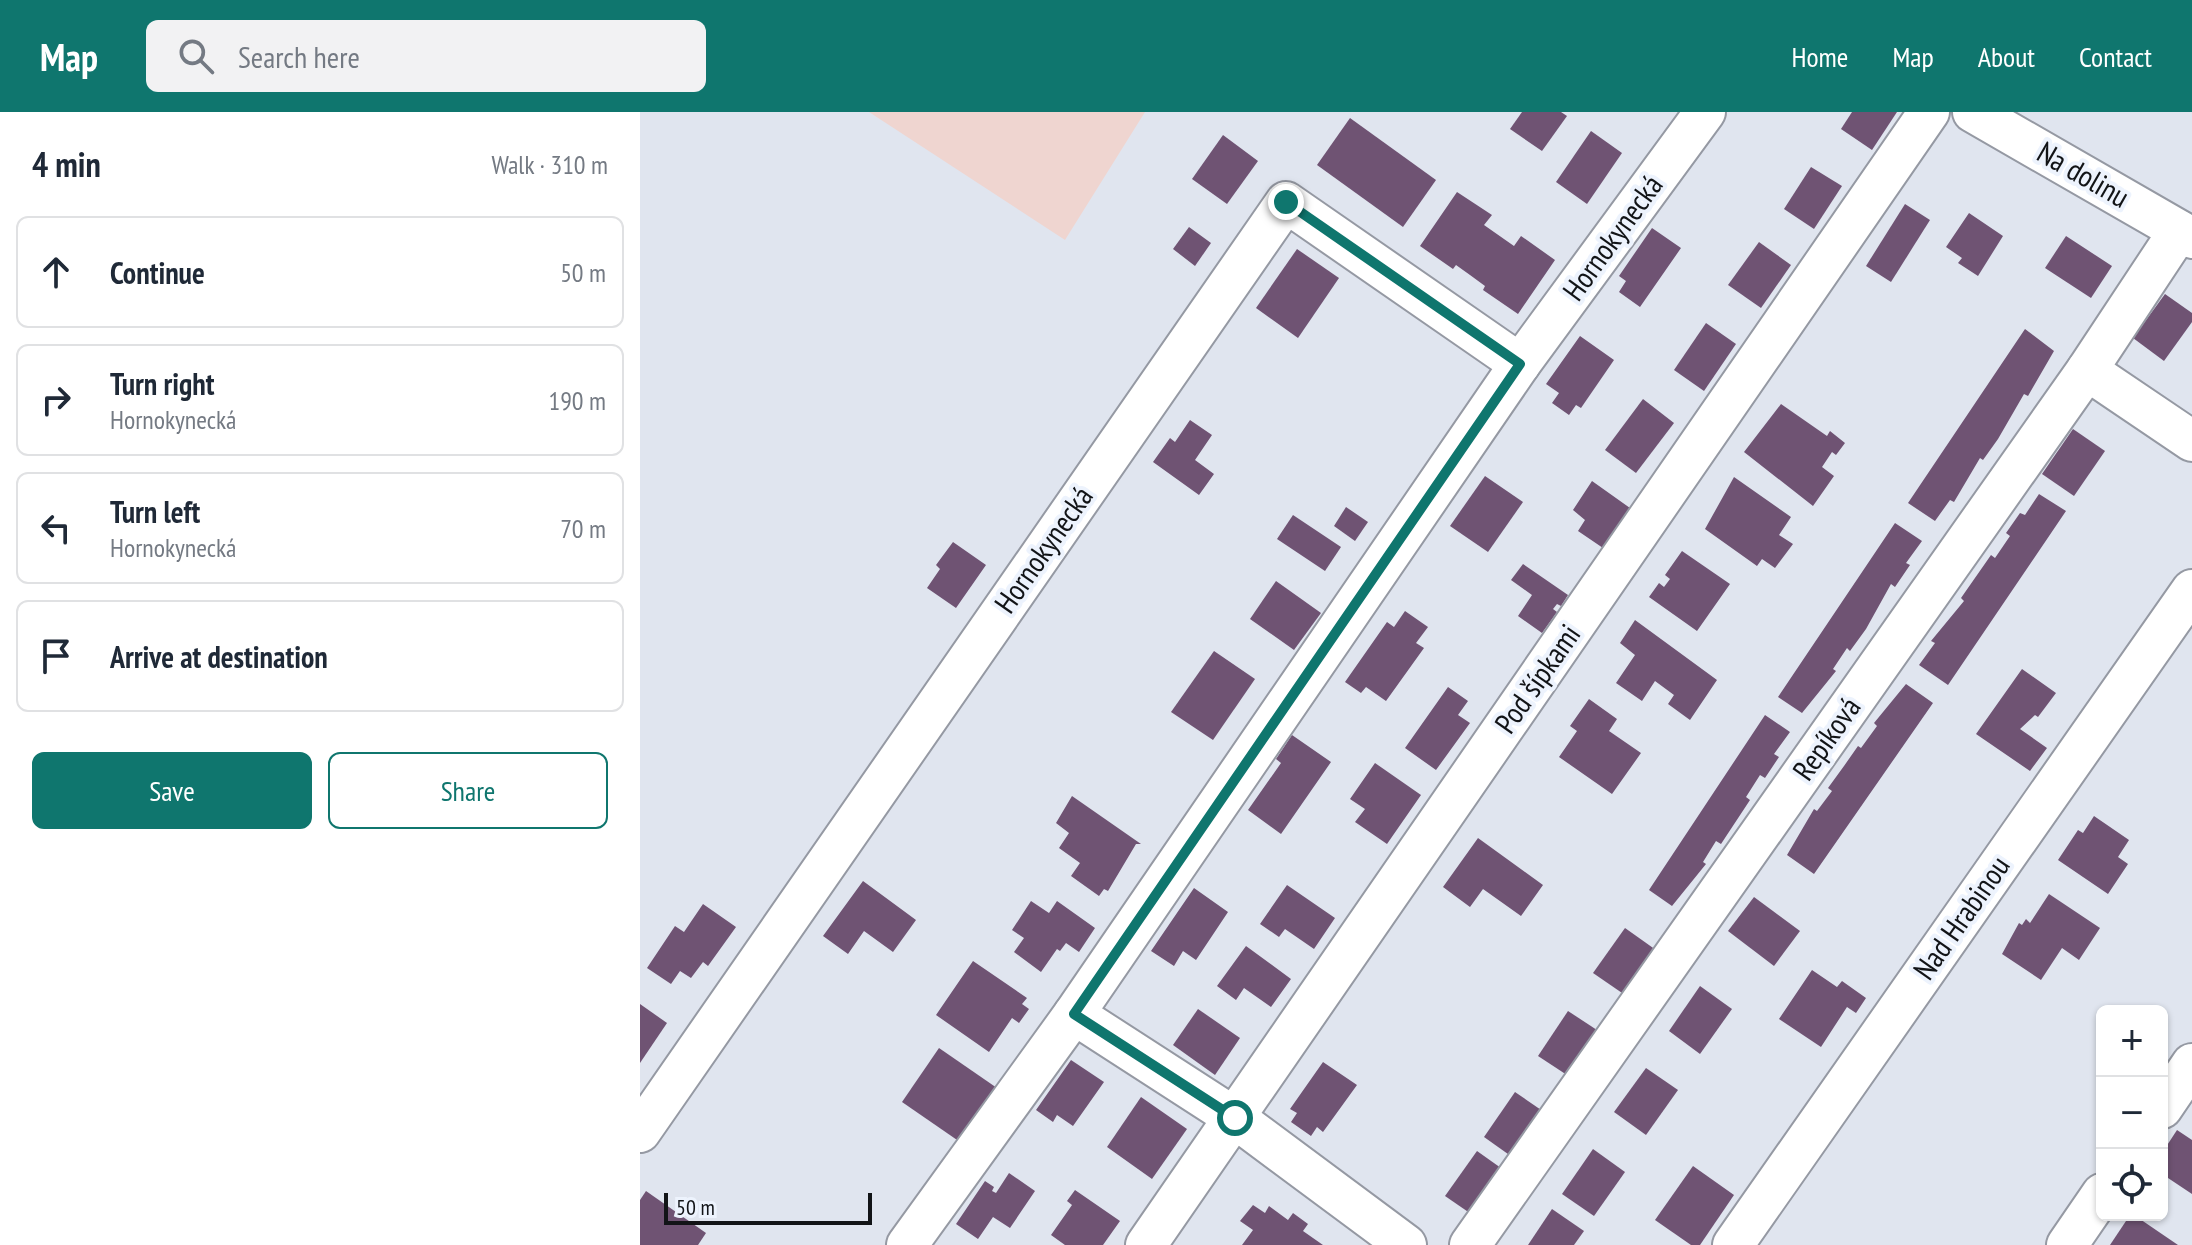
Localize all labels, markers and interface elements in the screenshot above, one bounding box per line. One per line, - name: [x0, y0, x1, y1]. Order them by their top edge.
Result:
- search box: [146, 20, 706, 92]
- text: Map: [40, 32, 98, 81]
- icon: search: [174, 34, 218, 78]
- text: Search here: [238, 37, 360, 76]
- text: Home: [1792, 38, 1848, 75]
- text: Map: [1892, 38, 1934, 75]
- text: About: [1978, 38, 2035, 75]
- text: Contact: [2079, 38, 2152, 75]
- street label: Na dolinu: [2031, 132, 2137, 216]
- text: 4 min: [32, 142, 101, 186]
- text: Walk · 310 m: [491, 148, 608, 181]
- street label: Hornokynecká: [1553, 167, 1670, 308]
- route end: [1268, 184, 1304, 220]
- icon: ahead: [34, 250, 78, 294]
- text: Continue: [110, 253, 205, 292]
- text: 50 m: [560, 256, 606, 289]
- text: Turn right: [110, 364, 214, 403]
- icon: right: [34, 378, 78, 422]
- text: 190 m: [548, 384, 606, 417]
- text: Hornokynecká: [110, 403, 237, 436]
- street label: Hornokynecká: [985, 478, 1101, 620]
- text: Turn left: [110, 492, 200, 531]
- icon: left: [34, 506, 78, 550]
- text: 70 m: [560, 512, 606, 545]
- text: Hornokynecká: [110, 531, 237, 564]
- street label: Pod šípkami: [1485, 616, 1588, 740]
- icon: arrive: [34, 634, 78, 678]
- text: Arrive at destination: [110, 637, 328, 676]
- street label: Repíková: [1783, 689, 1868, 787]
- button: Save: [32, 752, 312, 829]
- button: Share: [328, 752, 608, 829]
- street label: Nad Hrabinou: [1904, 848, 2018, 987]
- map controls: [2096, 1005, 2168, 1221]
- button: +: [2096, 1005, 2168, 1077]
- button: −: [2096, 1077, 2168, 1149]
- route start: [1217, 1100, 1253, 1136]
- button: locate: [2096, 1149, 2168, 1221]
- scale bar: [664, 1189, 872, 1225]
- text: 50 m: [676, 1193, 715, 1221]

